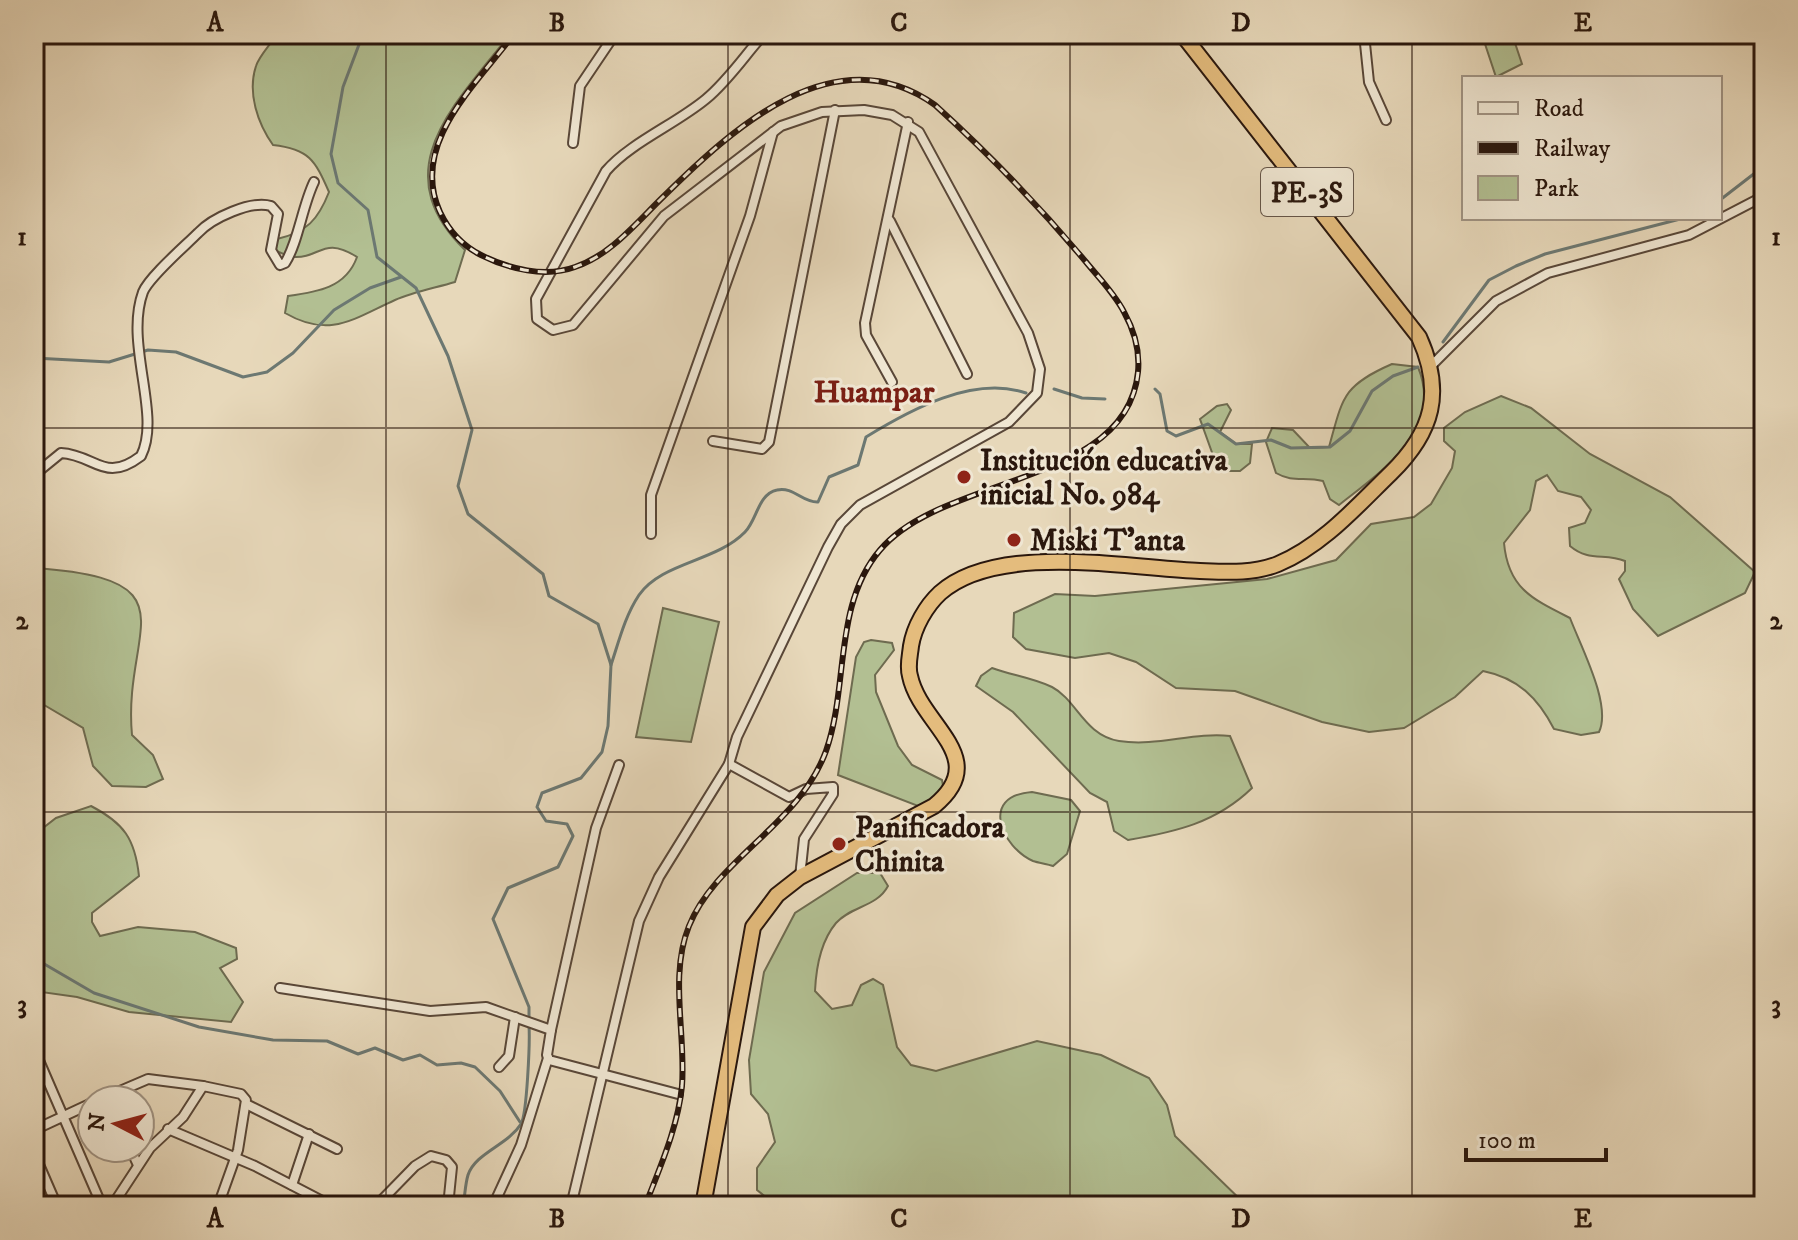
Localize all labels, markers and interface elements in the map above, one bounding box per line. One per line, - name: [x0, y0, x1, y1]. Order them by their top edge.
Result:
- text: A: [206, 7, 225, 40]
- text: B: [549, 7, 565, 40]
- text: C: [890, 7, 908, 40]
- text: D: [1231, 7, 1251, 40]
- text: E: [1574, 7, 1592, 40]
- legend: [1462, 76, 1722, 220]
- text: Road: [1534, 94, 1584, 124]
- text: Railway: [1534, 134, 1611, 164]
- road number: PE-3S: [1261, 168, 1353, 216]
- text: Park: [1534, 174, 1579, 204]
- text: 1: [17, 221, 27, 254]
- text: 1: [1771, 221, 1781, 254]
- district label: Huampar: [813, 373, 936, 413]
- place label: Institución educativa inicial No. 984: [980, 443, 1229, 514]
- marker: Institución educativa inicial No. 984: [955, 468, 973, 486]
- place label: Miski T'anta: [1030, 523, 1186, 560]
- marker: Miski T'anta: [1005, 531, 1023, 549]
- text: 2: [16, 605, 30, 638]
- text: 2: [1770, 605, 1784, 638]
- place label: Panificadora Chinita: [855, 810, 1006, 881]
- marker: Panificadora Chinita: [830, 835, 848, 853]
- text: 3: [17, 989, 27, 1022]
- text: 3: [1771, 989, 1781, 1022]
- north arrow: [76, 1084, 156, 1164]
- text: N: [83, 1112, 112, 1132]
- scale bar: [1466, 1112, 1606, 1162]
- text: 100 m: [1478, 1126, 1536, 1156]
- text: A: [206, 1203, 225, 1236]
- text: B: [549, 1203, 565, 1236]
- text: C: [890, 1203, 908, 1236]
- text: D: [1231, 1203, 1251, 1236]
- text: E: [1574, 1203, 1592, 1236]

